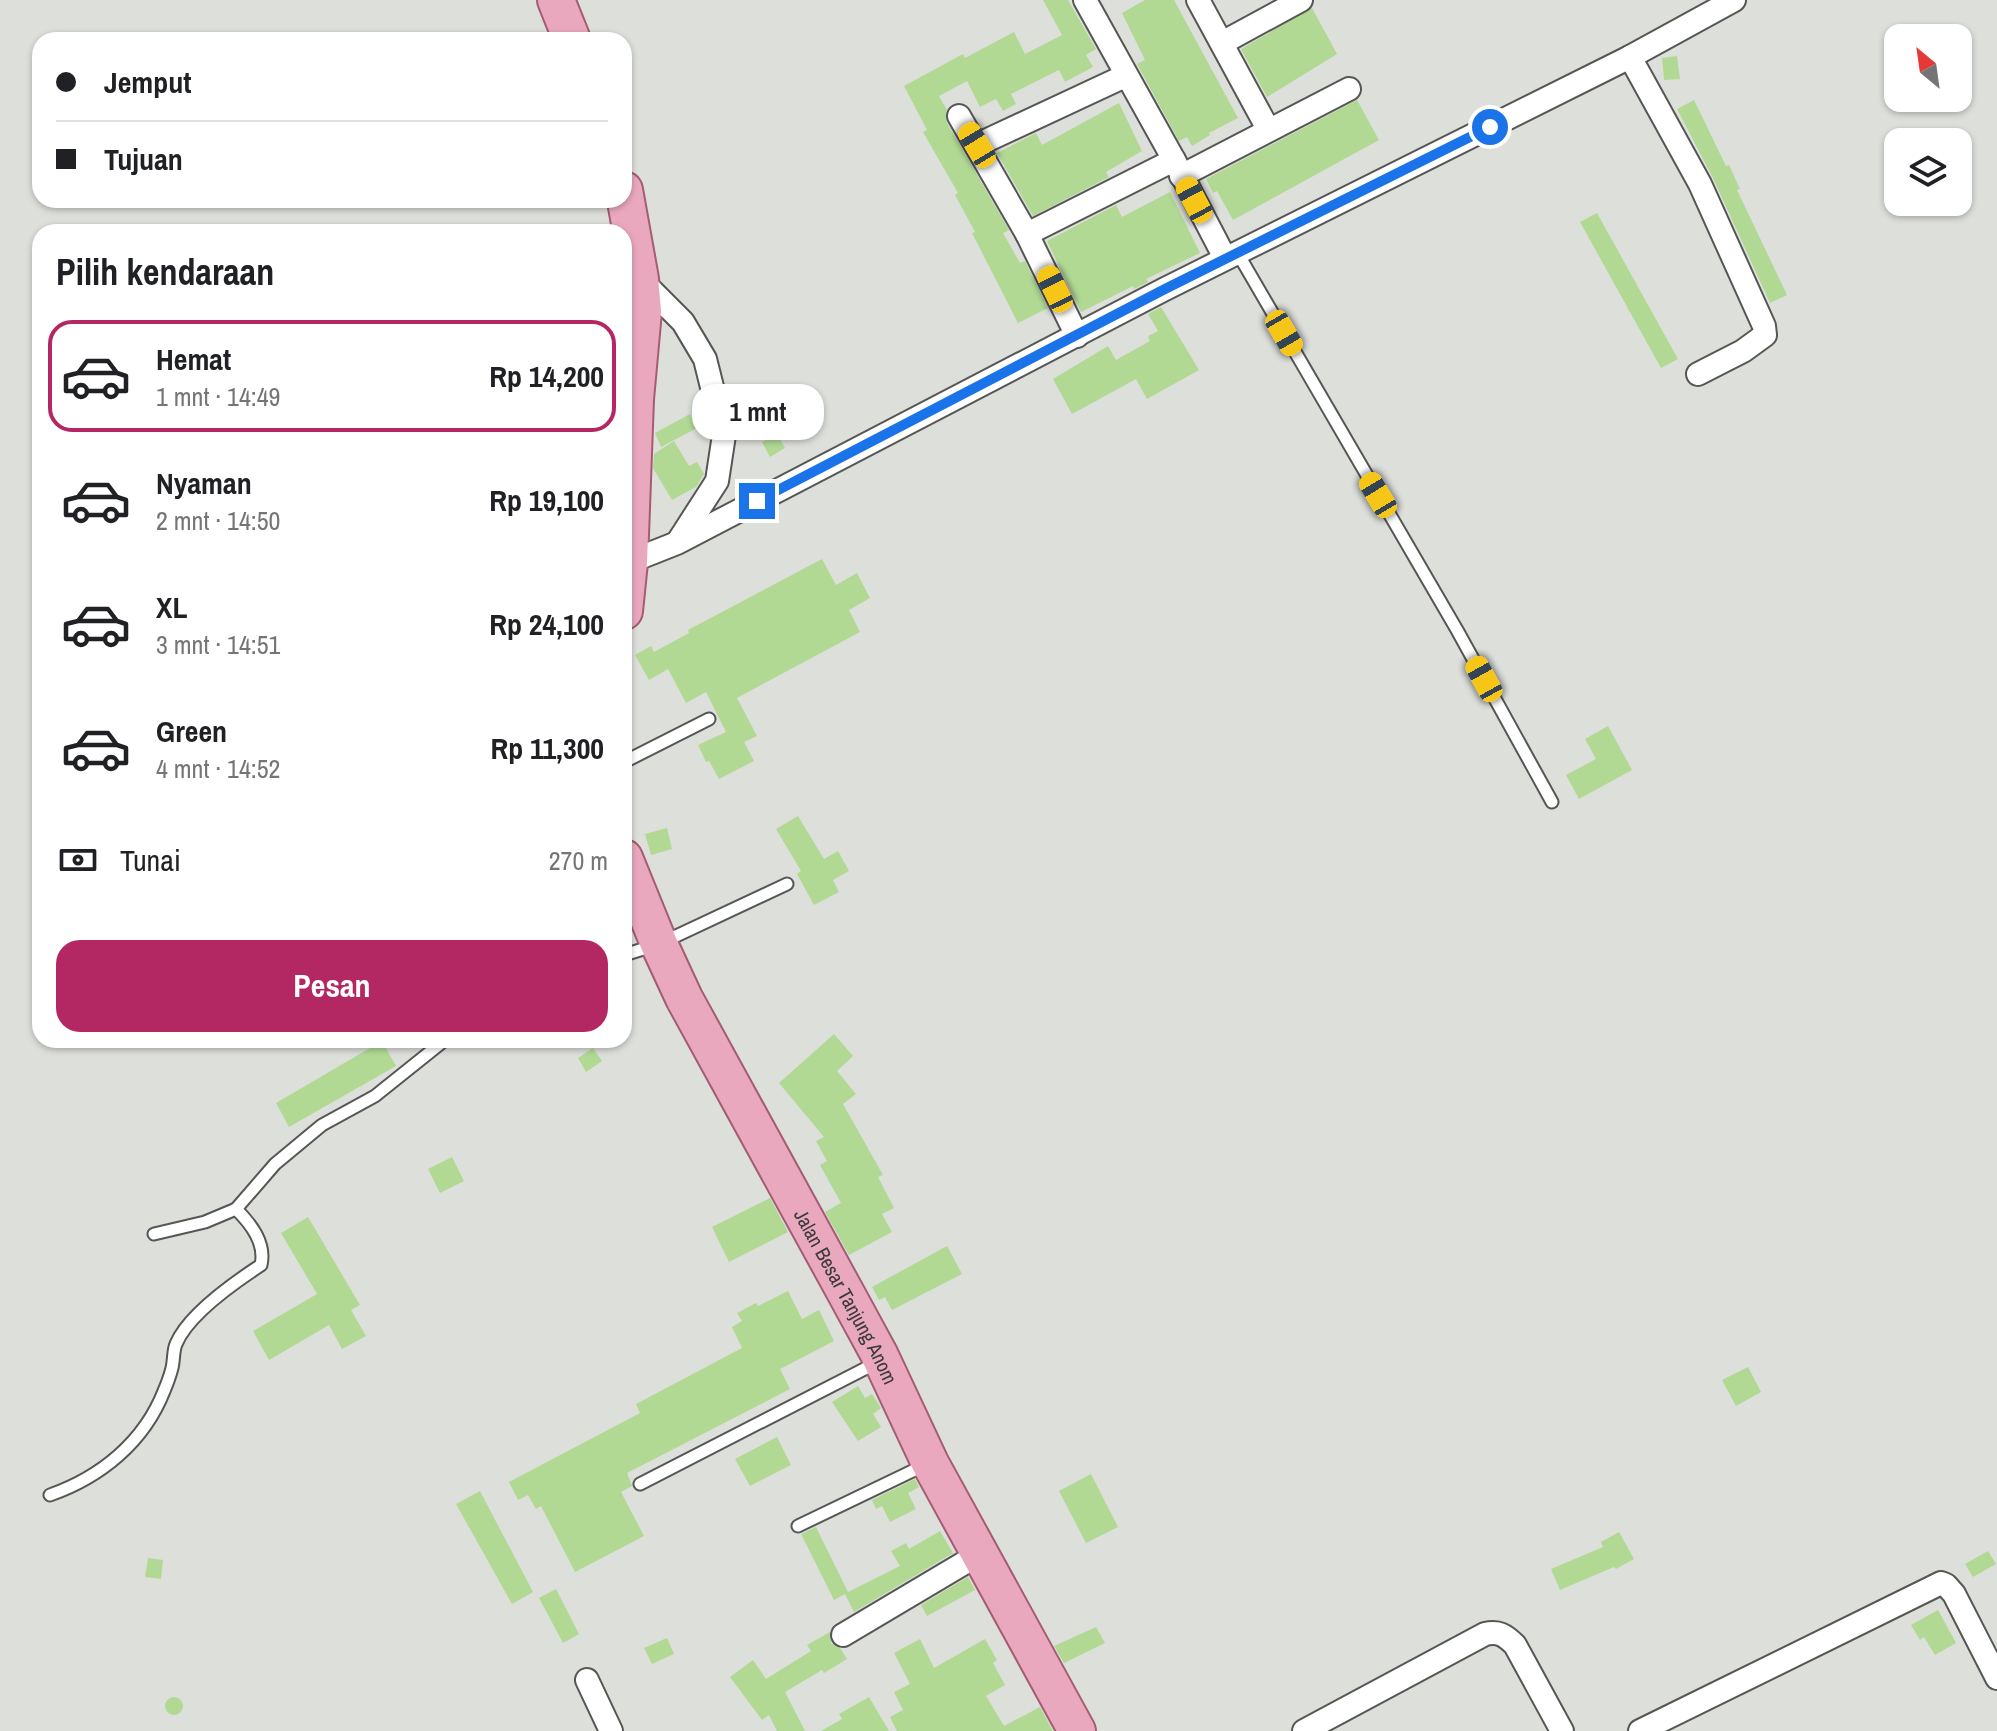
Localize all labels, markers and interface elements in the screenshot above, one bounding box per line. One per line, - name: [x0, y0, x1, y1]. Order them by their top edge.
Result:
- north arrow: [1884, 24, 1972, 112]
- map controls: [1884, 24, 1972, 216]
- text: Jemput: [104, 62, 191, 102]
- route start: [1472, 109, 1508, 145]
- car: [954, 118, 1000, 172]
- button: layers: [1884, 128, 1972, 216]
- text: Tujuan: [104, 139, 183, 179]
- car: [1172, 173, 1216, 227]
- text: Pilih kendaraan: [56, 248, 274, 296]
- car: [1034, 262, 1076, 316]
- car: [1262, 306, 1306, 360]
- text: Hemat: [156, 339, 231, 379]
- icon: car: [60, 340, 132, 412]
- text: Rp 14,200: [489, 356, 604, 396]
- text: 1 mnt · 14:49: [156, 379, 280, 414]
- callout: 1 mnt: [691, 385, 823, 441]
- text: 1 mnt: [730, 394, 786, 429]
- text: Nyaman: [156, 463, 252, 503]
- icon: car: [60, 464, 132, 536]
- car: [1355, 468, 1401, 522]
- text: Rp 19,100: [489, 480, 604, 520]
- route end: [739, 483, 775, 519]
- text: 2 mnt · 14:50: [156, 503, 280, 538]
- text: XL: [156, 587, 187, 627]
- icon: car: [60, 588, 132, 660]
- text: Rp 24,100: [489, 604, 604, 644]
- text: 3 mnt · 14:51: [156, 627, 280, 662]
- car: [1462, 652, 1506, 706]
- text: Green: [156, 711, 227, 751]
- icon: car: [60, 712, 132, 784]
- text: Rp 11,300: [490, 728, 604, 768]
- text: 4 mnt · 14:52: [156, 751, 280, 786]
- icon: cash: [56, 838, 100, 882]
- text: Tunai: [120, 840, 181, 880]
- text: 270 m: [549, 843, 608, 878]
- button: Pesan: [56, 940, 608, 1032]
- street label: Jalan Besar Tanjung Anom: [789, 1204, 905, 1388]

